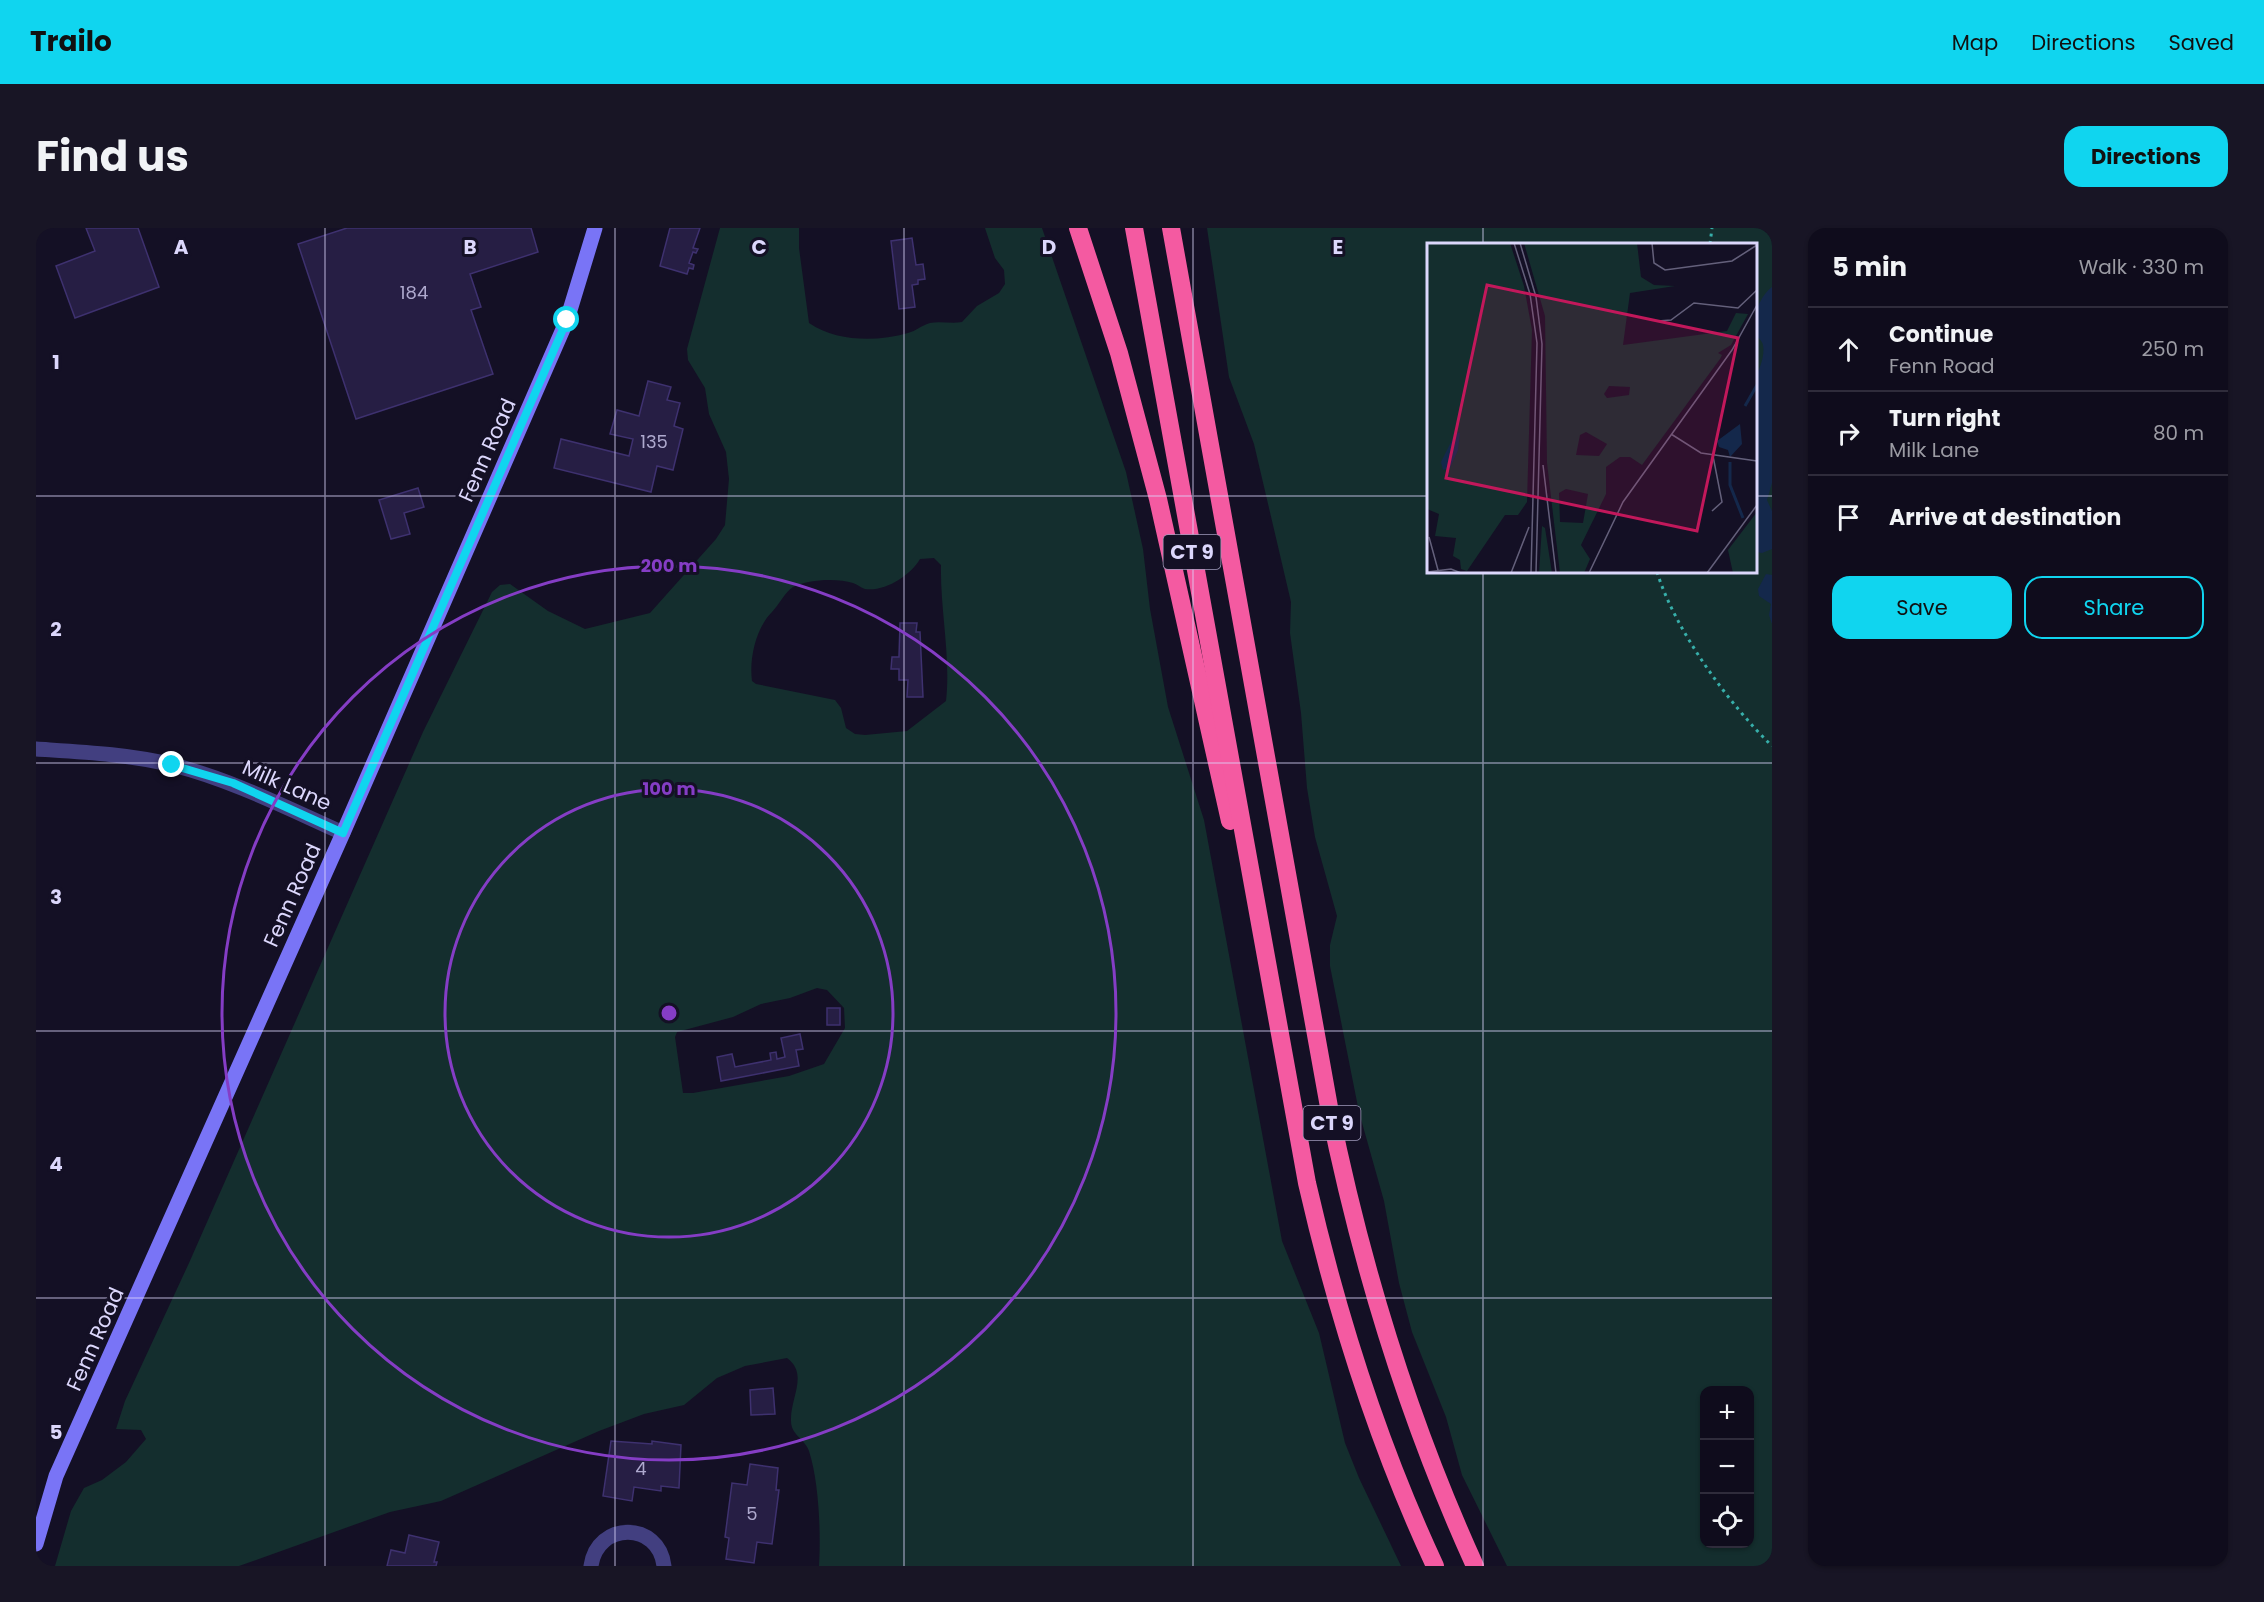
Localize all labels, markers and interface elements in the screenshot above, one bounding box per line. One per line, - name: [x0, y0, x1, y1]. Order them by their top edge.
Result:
- text: Trailo: [30, 22, 112, 61]
- text: Map: [1952, 28, 1998, 57]
- text: Directions: [2031, 28, 2135, 57]
- text: Saved: [2168, 28, 2234, 57]
- button: Directions: [2064, 126, 2228, 187]
- text: Find us: [36, 127, 189, 186]
- text: A: [174, 233, 189, 261]
- text: B: [463, 233, 477, 261]
- text: C: [751, 233, 767, 261]
- text: D: [1042, 233, 1056, 261]
- text: E: [1333, 233, 1343, 261]
- inset map: [1427, 243, 1757, 573]
- text: 5 min: [1832, 249, 1907, 285]
- text: Walk · 330 m: [2079, 253, 2204, 281]
- house number: 184: [400, 280, 428, 305]
- route start: [553, 306, 579, 332]
- text: Continue: [1889, 319, 1993, 350]
- icon: ahead: [1832, 333, 1865, 366]
- text: 250 m: [2141, 335, 2204, 363]
- text: 1: [52, 348, 60, 376]
- text: Fenn Road: [1889, 352, 1994, 380]
- street label: Fenn Road: [451, 394, 523, 506]
- text: Turn right: [1889, 403, 2000, 434]
- icon: right: [1832, 417, 1865, 450]
- text: 80 m: [2153, 419, 2204, 447]
- house number: 135: [640, 429, 668, 454]
- text: Milk Lane: [1889, 436, 1979, 464]
- icon: arrive: [1832, 501, 1865, 534]
- text: Arrive at destination: [1889, 502, 2121, 533]
- road number: CT 9: [1164, 535, 1220, 569]
- text: 200 m: [641, 553, 697, 578]
- button: Save: [1832, 576, 2012, 639]
- button: Share: [2024, 576, 2204, 639]
- text: 2: [50, 615, 62, 643]
- route end: [158, 751, 184, 777]
- street label: Milk Lane: [238, 753, 336, 817]
- text: 100 m: [642, 776, 696, 801]
- street label: Fenn Road: [256, 839, 328, 951]
- text: 3: [50, 883, 62, 911]
- centre of rings: [659, 1003, 679, 1023]
- road number: CT 9: [1304, 1106, 1360, 1140]
- text: 4: [49, 1150, 63, 1178]
- street label: Fenn Road: [59, 1283, 131, 1395]
- map controls: [1700, 1386, 1754, 1548]
- button: +: [1700, 1386, 1754, 1440]
- text: 5: [50, 1418, 63, 1446]
- button: −: [1700, 1440, 1754, 1494]
- house number: 4: [635, 1456, 647, 1481]
- button: locate: [1700, 1494, 1754, 1548]
- house number: 5: [746, 1501, 758, 1526]

